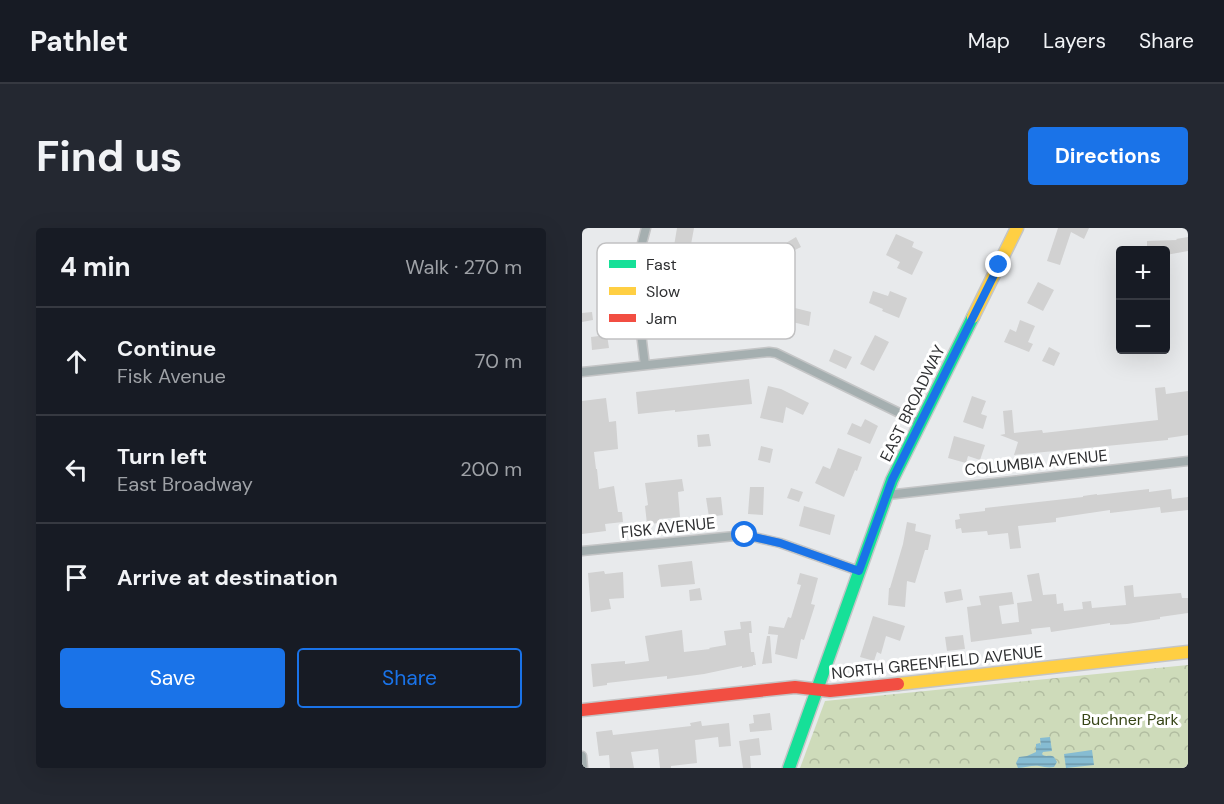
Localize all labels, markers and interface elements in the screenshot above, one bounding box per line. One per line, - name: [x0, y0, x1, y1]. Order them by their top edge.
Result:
- text: Pathlet: [30, 23, 128, 60]
- text: Map: [968, 27, 1010, 55]
- text: Layers: [1043, 27, 1106, 55]
- text: Share: [1139, 27, 1194, 55]
- button: Directions: [1028, 127, 1188, 185]
- text: Find us: [36, 129, 182, 184]
- legend: [597, 243, 795, 339]
- map controls: [1116, 246, 1170, 354]
- button: +: [1116, 246, 1170, 300]
- text: 4 min: [60, 250, 131, 284]
- route end: [985, 251, 1011, 277]
- text: Walk · 270 m: [405, 254, 522, 280]
- text: Fast: [646, 254, 677, 275]
- text: Slow: [646, 281, 680, 302]
- button: −: [1116, 300, 1170, 354]
- text: Jam: [646, 308, 677, 329]
- text: Continue: [117, 334, 216, 363]
- street label: EAST BROADWAY: [875, 342, 950, 465]
- icon: ahead: [60, 345, 93, 378]
- text: 70 m: [475, 348, 522, 374]
- text: Fisk Avenue: [117, 363, 226, 389]
- text: Turn left: [117, 442, 207, 471]
- street label: COLUMBIA AVENUE: [964, 445, 1108, 480]
- icon: left: [60, 453, 93, 486]
- text: 200 m: [460, 456, 522, 482]
- text: East Broadway: [117, 471, 253, 497]
- street label: FISK AVENUE: [620, 512, 716, 543]
- route start: [731, 521, 757, 547]
- icon: arrive: [60, 561, 93, 594]
- text: Arrive at destination: [117, 563, 338, 592]
- street label: NORTH GREENFIELD AVENUE: [830, 641, 1044, 684]
- button: Save: [60, 648, 285, 708]
- button: Share: [297, 648, 522, 708]
- park label: Buchner Park: [1081, 709, 1179, 730]

